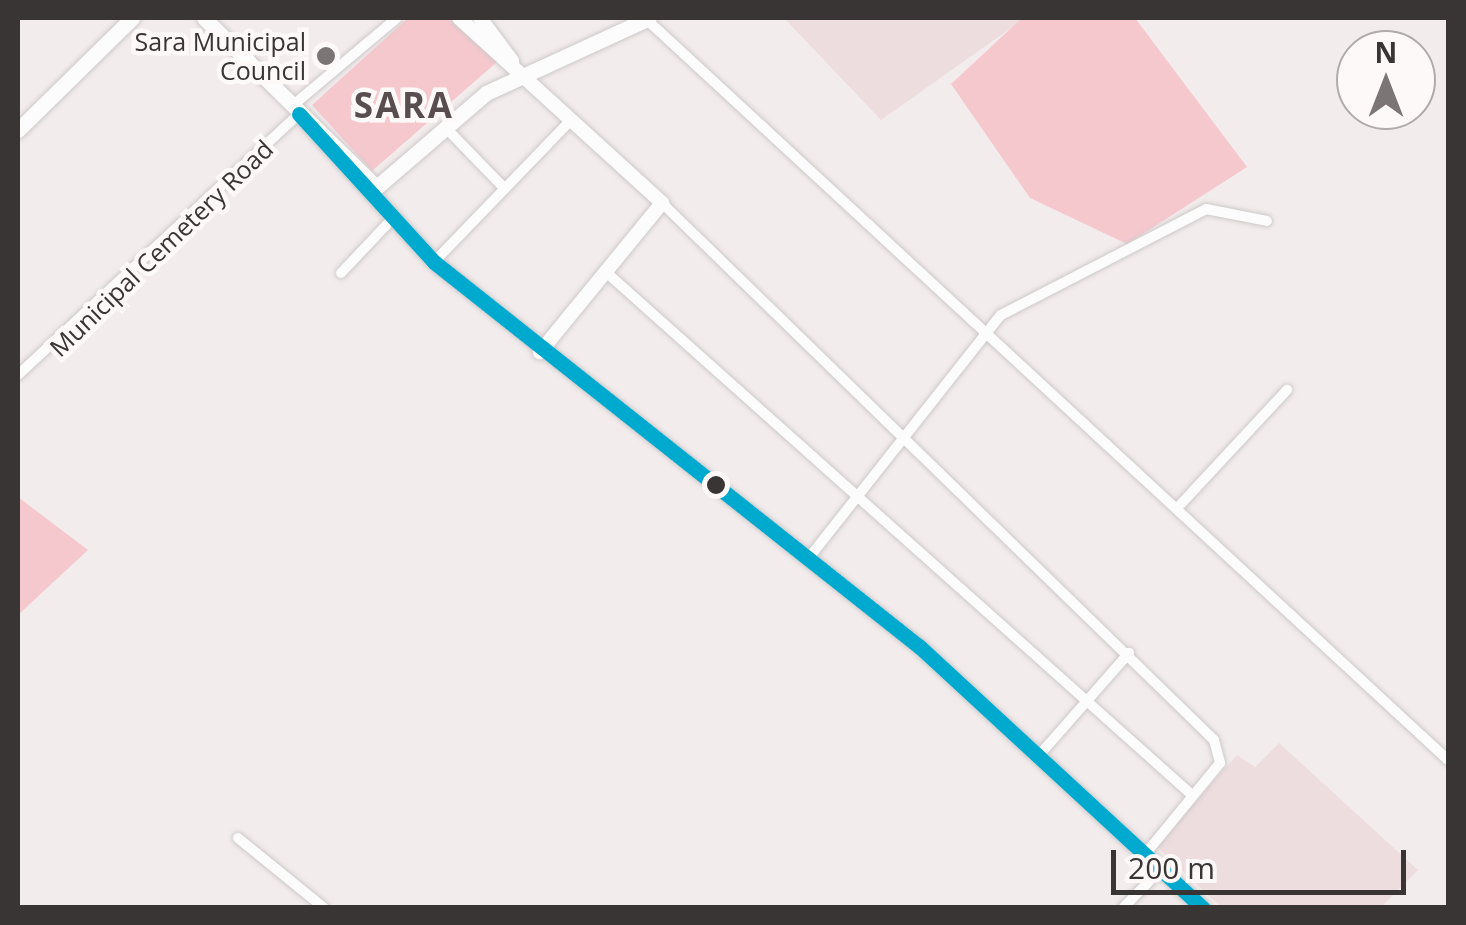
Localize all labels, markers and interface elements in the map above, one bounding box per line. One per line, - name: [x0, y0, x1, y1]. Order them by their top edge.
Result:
- place label: Sara Municipal Council: [135, 27, 306, 86]
- north arrow: [1336, 30, 1436, 130]
- text: N: [1375, 33, 1397, 71]
- marker: Sara Municipal Council: [315, 45, 337, 67]
- district label: SARA: [354, 84, 454, 126]
- street label: Municipal Cemetery Road: [43, 134, 279, 362]
- unlabelled marker: [706, 475, 726, 495]
- scale bar: [1116, 830, 1411, 892]
- text: 200 m: [1128, 847, 1215, 888]

